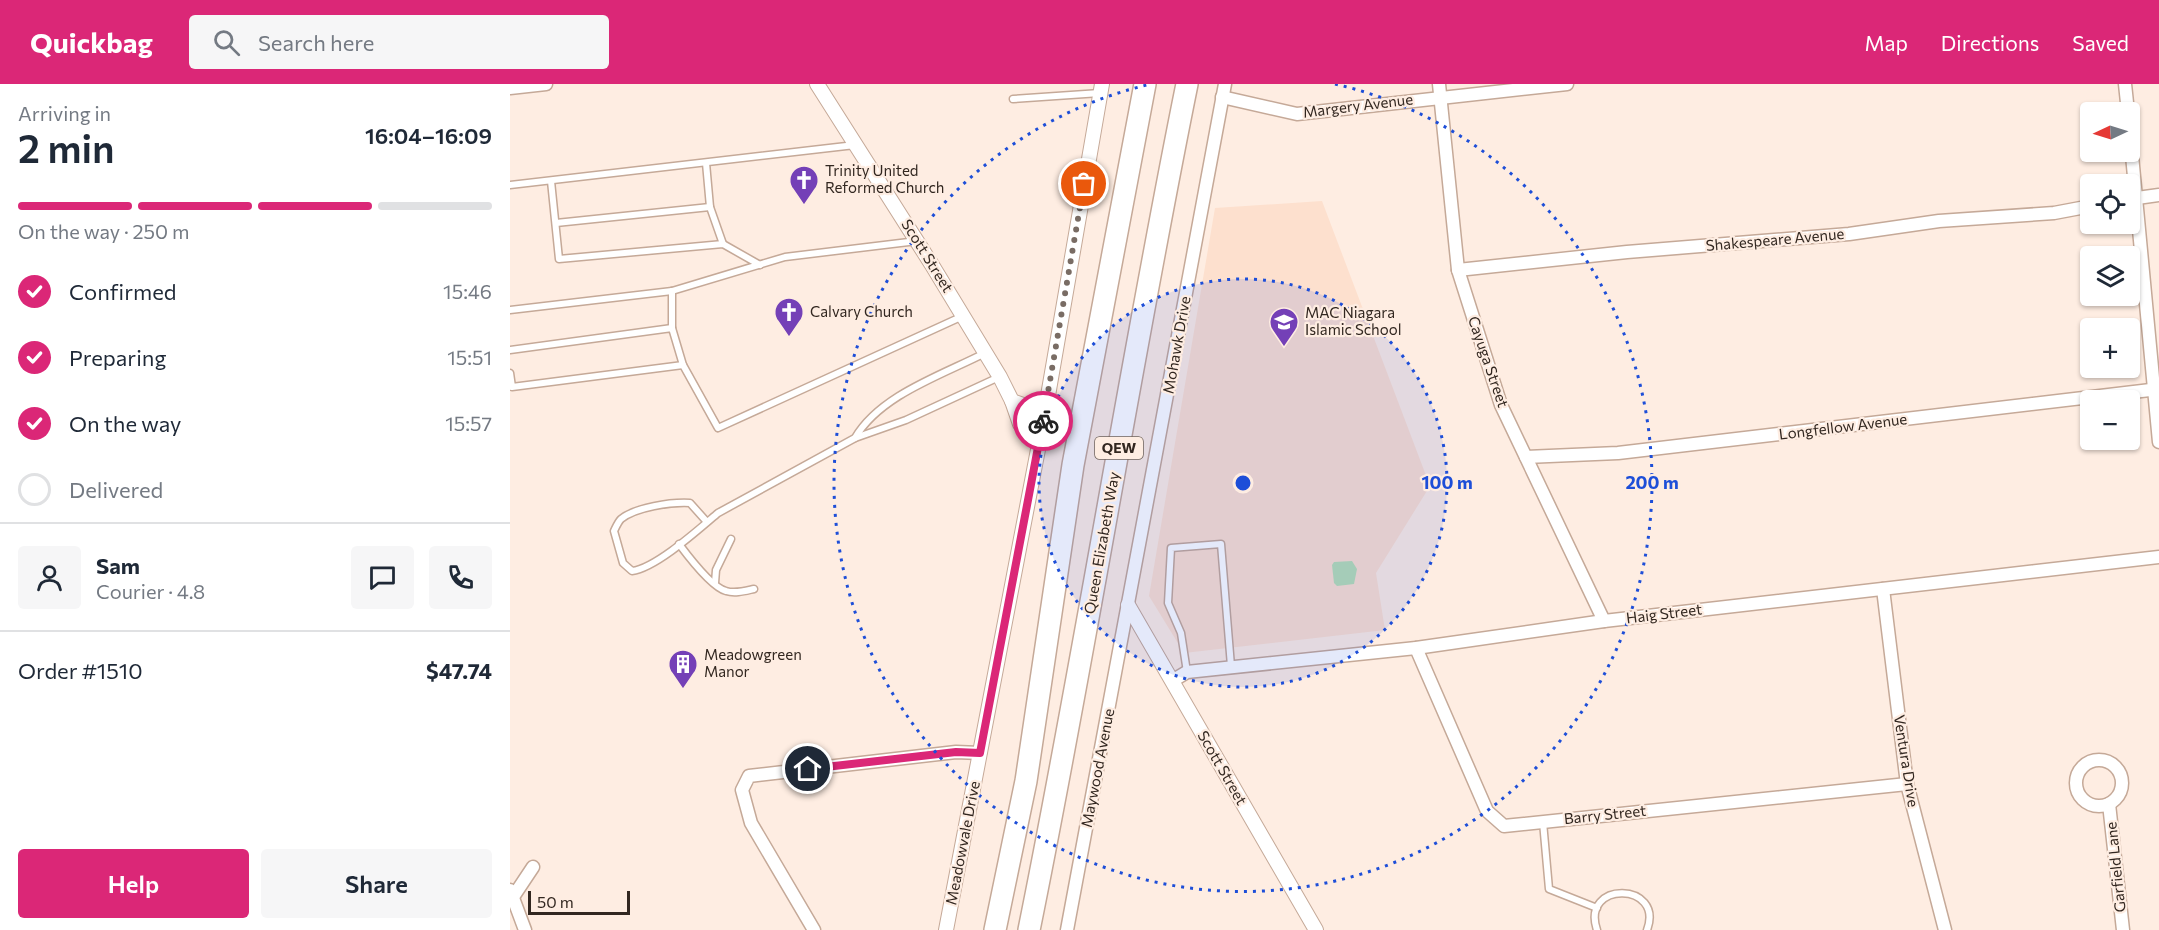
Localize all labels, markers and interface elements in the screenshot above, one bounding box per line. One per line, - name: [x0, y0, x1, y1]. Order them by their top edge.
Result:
- search box: [189, 15, 609, 69]
- text: Quickbag: [30, 25, 153, 59]
- icon: search: [210, 26, 243, 59]
- text: Search here: [258, 29, 374, 56]
- text: Map: [1865, 30, 1908, 55]
- text: Directions: [1941, 30, 2039, 55]
- text: Saved: [2072, 30, 2129, 55]
- street label: Margery Avenue: [1302, 89, 1414, 121]
- text: Arriving in: [18, 101, 111, 125]
- north arrow: [2080, 102, 2140, 162]
- map controls: [2080, 102, 2140, 450]
- text: 16:04–16:09: [365, 122, 492, 149]
- text: 2 min: [18, 123, 115, 171]
- pin: [1058, 158, 1109, 209]
- place label: Trinity United Reformed Church: [825, 161, 944, 196]
- church icon: Trinity United Reformed Church: [788, 164, 820, 206]
- icon: bag: [1067, 167, 1100, 200]
- button: locate: [2080, 174, 2140, 234]
- street label: Scott Street: [898, 216, 957, 295]
- text: On the way · 250 m: [18, 219, 189, 243]
- street label: Shakespeare Avenue: [1705, 224, 1845, 254]
- button: layers: [2080, 246, 2140, 306]
- icon: check: [18, 275, 51, 308]
- text: Confirmed: [69, 278, 176, 305]
- text: 15:46: [443, 279, 492, 303]
- street label: Mohawk Drive: [1159, 295, 1193, 395]
- church icon: Calvary Church: [773, 296, 805, 338]
- place label: Calvary Church: [810, 302, 913, 320]
- place label: MAC Niagara Islamic School: [1305, 303, 1401, 338]
- school or university icon: MAC Niagara Islamic School: [1268, 306, 1300, 348]
- street label: Cayuga Street: [1465, 314, 1513, 410]
- button: +: [2080, 318, 2140, 378]
- icon: check: [18, 341, 51, 374]
- text: Preparing: [69, 344, 166, 371]
- text: 15:51: [447, 345, 492, 369]
- button: −: [2080, 390, 2140, 450]
- courier: [1013, 391, 1073, 451]
- icon: bike: [1027, 405, 1060, 438]
- icon: check: [18, 407, 51, 440]
- street label: Longfellow Avenue: [1778, 409, 1908, 443]
- text: On the way: [69, 410, 181, 437]
- text: 15:57: [445, 411, 492, 435]
- road number: QEW: [1095, 437, 1143, 459]
- street label: Queen Elizabeth Way: [1080, 470, 1122, 615]
- text: 100 m: [1421, 471, 1473, 493]
- text: 200 m: [1625, 471, 1679, 493]
- centre of rings: [1233, 473, 1253, 493]
- text: Delivered: [69, 476, 163, 503]
- button: person: [18, 546, 81, 609]
- button: chat: [351, 546, 414, 609]
- button: phone: [429, 546, 492, 609]
- text: Sam: [96, 552, 140, 579]
- text: Courier · 4.8: [96, 579, 205, 603]
- street label: Haig Street: [1625, 599, 1703, 627]
- place label: Meadowgreen Manor: [704, 645, 802, 680]
- building icon: Meadowgreen Manor: [667, 648, 699, 690]
- text: Order #1510: [18, 657, 143, 684]
- text: $47.74: [426, 657, 492, 684]
- street label: Maywood Avenue: [1077, 707, 1117, 829]
- street label: Ventura Drive: [1891, 713, 1923, 808]
- street label: Scott Street: [1194, 727, 1251, 808]
- pin: [782, 743, 833, 794]
- icon: home: [791, 752, 824, 785]
- street label: Meadowvale Drive: [941, 779, 983, 906]
- street label: Barry Street: [1563, 801, 1647, 827]
- street label: Garfield Lane: [2101, 821, 2129, 913]
- button: Help: [18, 849, 249, 918]
- button: Share: [261, 849, 492, 918]
- scale bar: [528, 888, 630, 916]
- text: 50 m: [537, 892, 574, 911]

